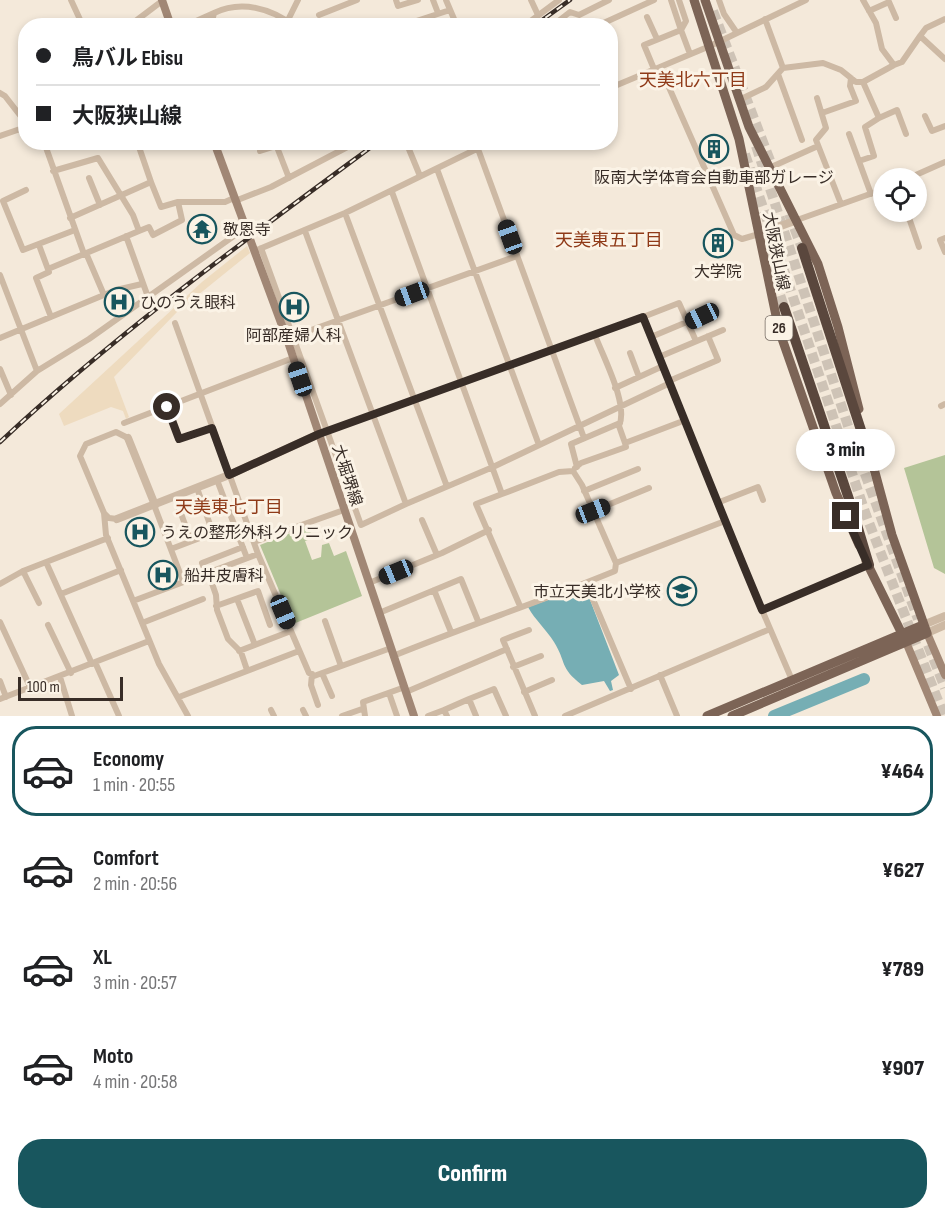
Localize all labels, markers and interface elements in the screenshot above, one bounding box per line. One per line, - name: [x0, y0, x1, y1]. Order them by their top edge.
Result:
- text: 鳥バル Ebisu: [72, 45, 183, 72]
- district label: 天美北六丁目: [639, 70, 747, 91]
- text: 大阪狭山線: [72, 103, 182, 130]
- building icon: 阪南大学体育会自動車部ガレージ: [698, 133, 730, 165]
- map controls: [873, 168, 927, 222]
- button: locate: [873, 168, 927, 222]
- place label: 阪南大学体育会自動車部ガレージ: [594, 169, 834, 188]
- street label: 大阪狭山線: [759, 210, 792, 292]
- temple icon: 敬恩寺: [186, 213, 218, 245]
- car: [495, 217, 525, 257]
- place label: 敬恩寺: [223, 221, 271, 240]
- building icon: 大学院: [702, 227, 734, 259]
- district label: 天美東五丁目: [555, 230, 663, 251]
- place label: 大学院: [694, 263, 742, 282]
- car: [392, 279, 432, 309]
- hospital icon: ひのうえ眼科: [103, 286, 135, 318]
- hospital icon: 阿部産婦人科: [278, 291, 310, 323]
- place label: ひのうえ眼科: [140, 294, 236, 313]
- car: [682, 300, 722, 332]
- road number: 26: [766, 316, 792, 340]
- place label: 阿部産婦人科: [246, 327, 342, 346]
- car: [286, 359, 314, 399]
- route start: [153, 393, 180, 420]
- callout: 3 min: [796, 429, 896, 471]
- text: 3 min: [826, 438, 865, 462]
- street label: 大堀堺線: [328, 442, 365, 509]
- car: [573, 496, 613, 526]
- district label: 天美東七丁目: [175, 497, 283, 518]
- route end: [832, 502, 859, 529]
- hospital icon: うえの整形外科クリニック: [124, 516, 156, 548]
- place label: うえの整形外科クリニック: [161, 524, 353, 543]
- car: [376, 557, 416, 587]
- hospital icon: 船井皮膚科: [147, 559, 179, 591]
- place label: 船井皮膚科: [184, 567, 264, 586]
- school or university icon: 市立天美北小学校: [666, 575, 698, 607]
- place label: 市立天美北小学校: [533, 583, 661, 602]
- car: [268, 592, 298, 632]
- scale bar: [18, 674, 123, 702]
- text: 100 m: [27, 678, 60, 697]
- icon: car: [21, 744, 75, 798]
- text: Economy: [93, 746, 164, 773]
- text: ¥464: [881, 758, 924, 785]
- text: 1 min · 20:55: [93, 773, 175, 797]
- icon: car: [21, 843, 75, 897]
- text: Comfort: [93, 845, 159, 872]
- text: ¥627: [882, 857, 924, 884]
- text: 2 min · 20:56: [93, 872, 177, 896]
- icon: car: [21, 942, 75, 996]
- text: XL: [93, 944, 112, 971]
- text: ¥789: [881, 956, 924, 983]
- text: 3 min · 20:57: [93, 971, 177, 995]
- icon: car: [21, 1041, 75, 1095]
- text: Moto: [93, 1043, 133, 1070]
- text: ¥907: [881, 1055, 924, 1082]
- text: 4 min · 20:58: [93, 1070, 178, 1094]
- button: Confirm: [18, 1139, 927, 1208]

